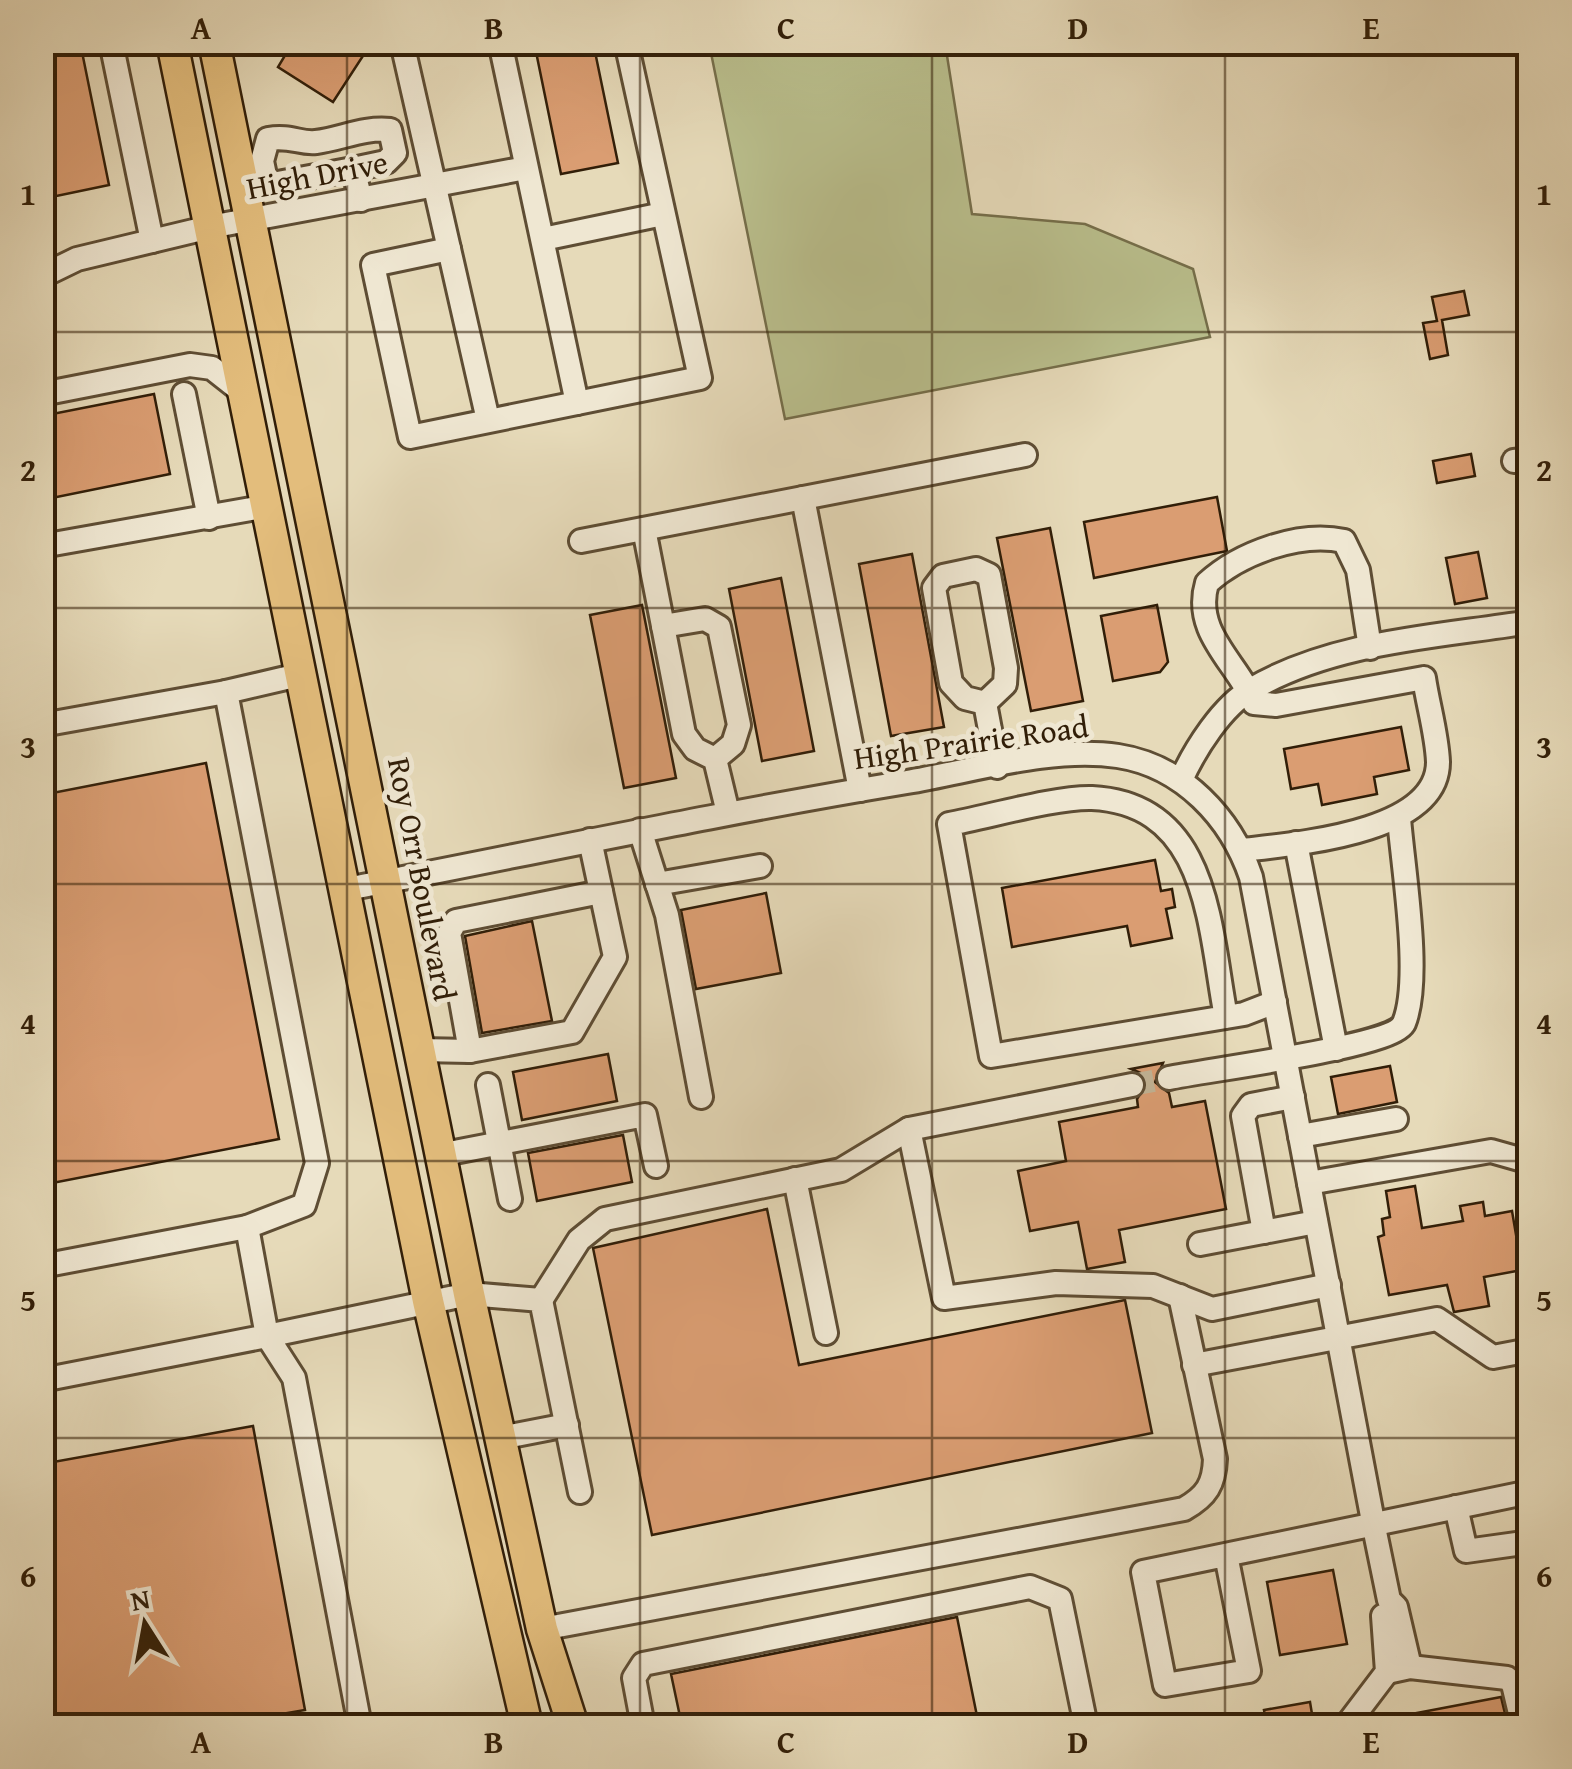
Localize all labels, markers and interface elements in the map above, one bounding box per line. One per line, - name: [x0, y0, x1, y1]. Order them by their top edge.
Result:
- text: A: [191, 4, 212, 51]
- text: B: [484, 4, 504, 51]
- text: C: [777, 4, 795, 51]
- text: D: [1068, 4, 1088, 51]
- text: E: [1362, 4, 1380, 51]
- street label: High Drive: [242, 138, 392, 211]
- text: 1: [20, 170, 36, 217]
- text: 1: [1536, 170, 1552, 217]
- text: 2: [20, 446, 36, 493]
- text: 2: [1536, 446, 1552, 493]
- street label: High Prairie Road: [851, 702, 1091, 781]
- text: 3: [20, 723, 36, 770]
- text: 3: [1536, 723, 1552, 770]
- street label: Roy Orr Boulevard: [376, 753, 469, 1004]
- text: 4: [20, 999, 36, 1046]
- text: 4: [1536, 999, 1552, 1046]
- text: 5: [20, 1276, 36, 1323]
- text: 5: [1536, 1276, 1552, 1323]
- text: 6: [20, 1552, 36, 1599]
- text: 6: [1536, 1552, 1552, 1599]
- north arrow: [95, 1574, 195, 1674]
- text: N: [127, 1577, 154, 1621]
- text: A: [191, 1718, 212, 1765]
- text: B: [484, 1718, 504, 1765]
- text: C: [777, 1718, 795, 1765]
- text: D: [1068, 1718, 1088, 1765]
- text: E: [1362, 1718, 1380, 1765]

